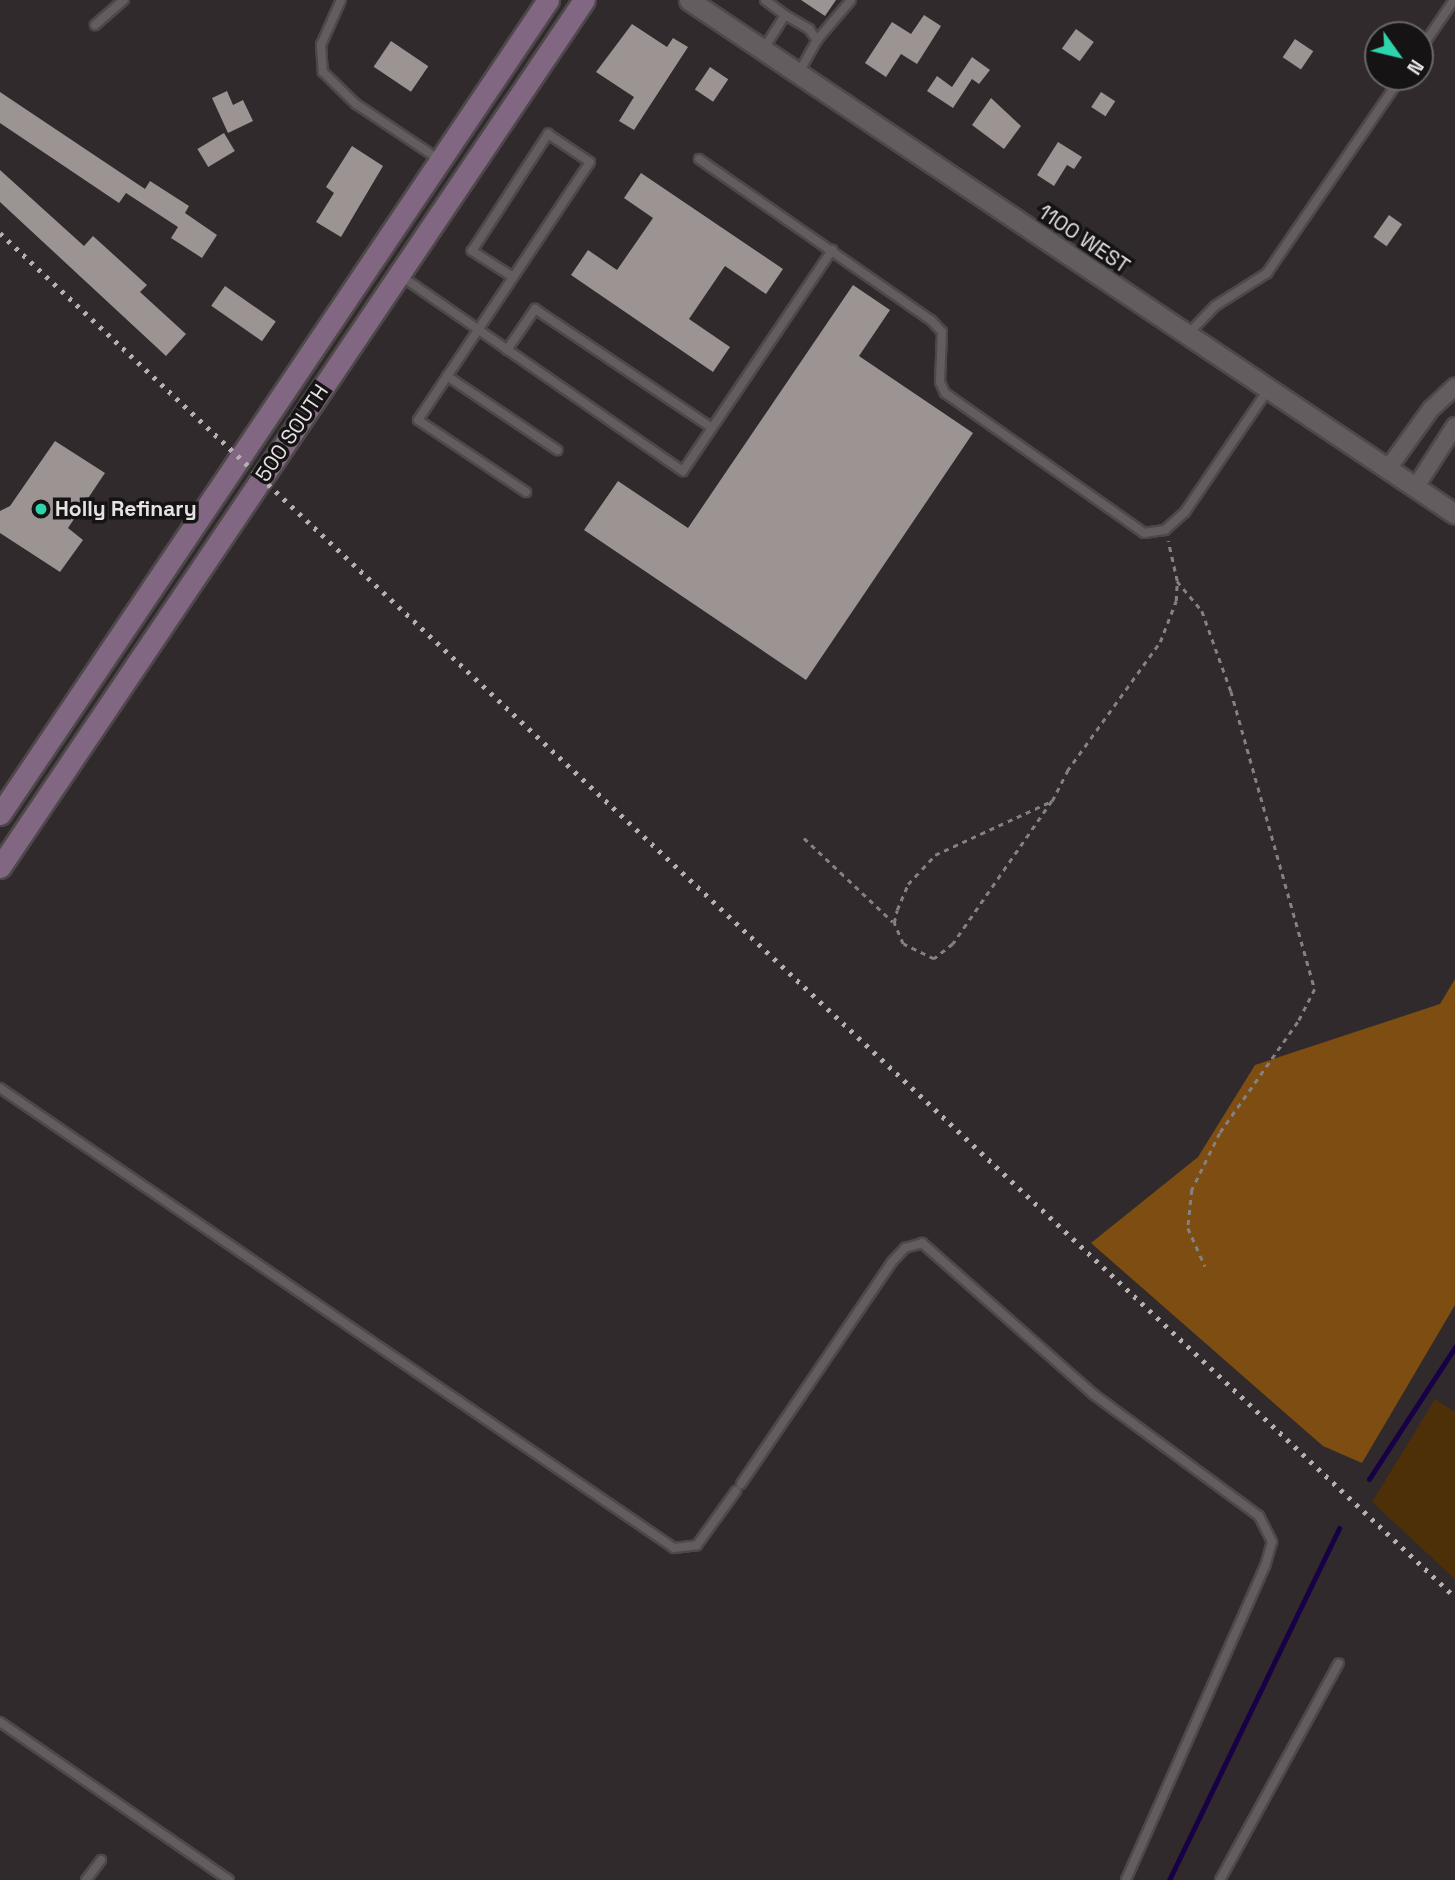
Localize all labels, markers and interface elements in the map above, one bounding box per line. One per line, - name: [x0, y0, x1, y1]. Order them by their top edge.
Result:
- north arrow: [1364, 21, 1434, 91]
- text: N: [1401, 55, 1429, 79]
- street label: 1100 WEST: [1034, 199, 1134, 279]
- street label: 500 SOUTH: [250, 380, 334, 486]
- place label: Holly Refinary: [55, 496, 197, 522]
- marker: Holly Refinary: [33, 501, 49, 517]

